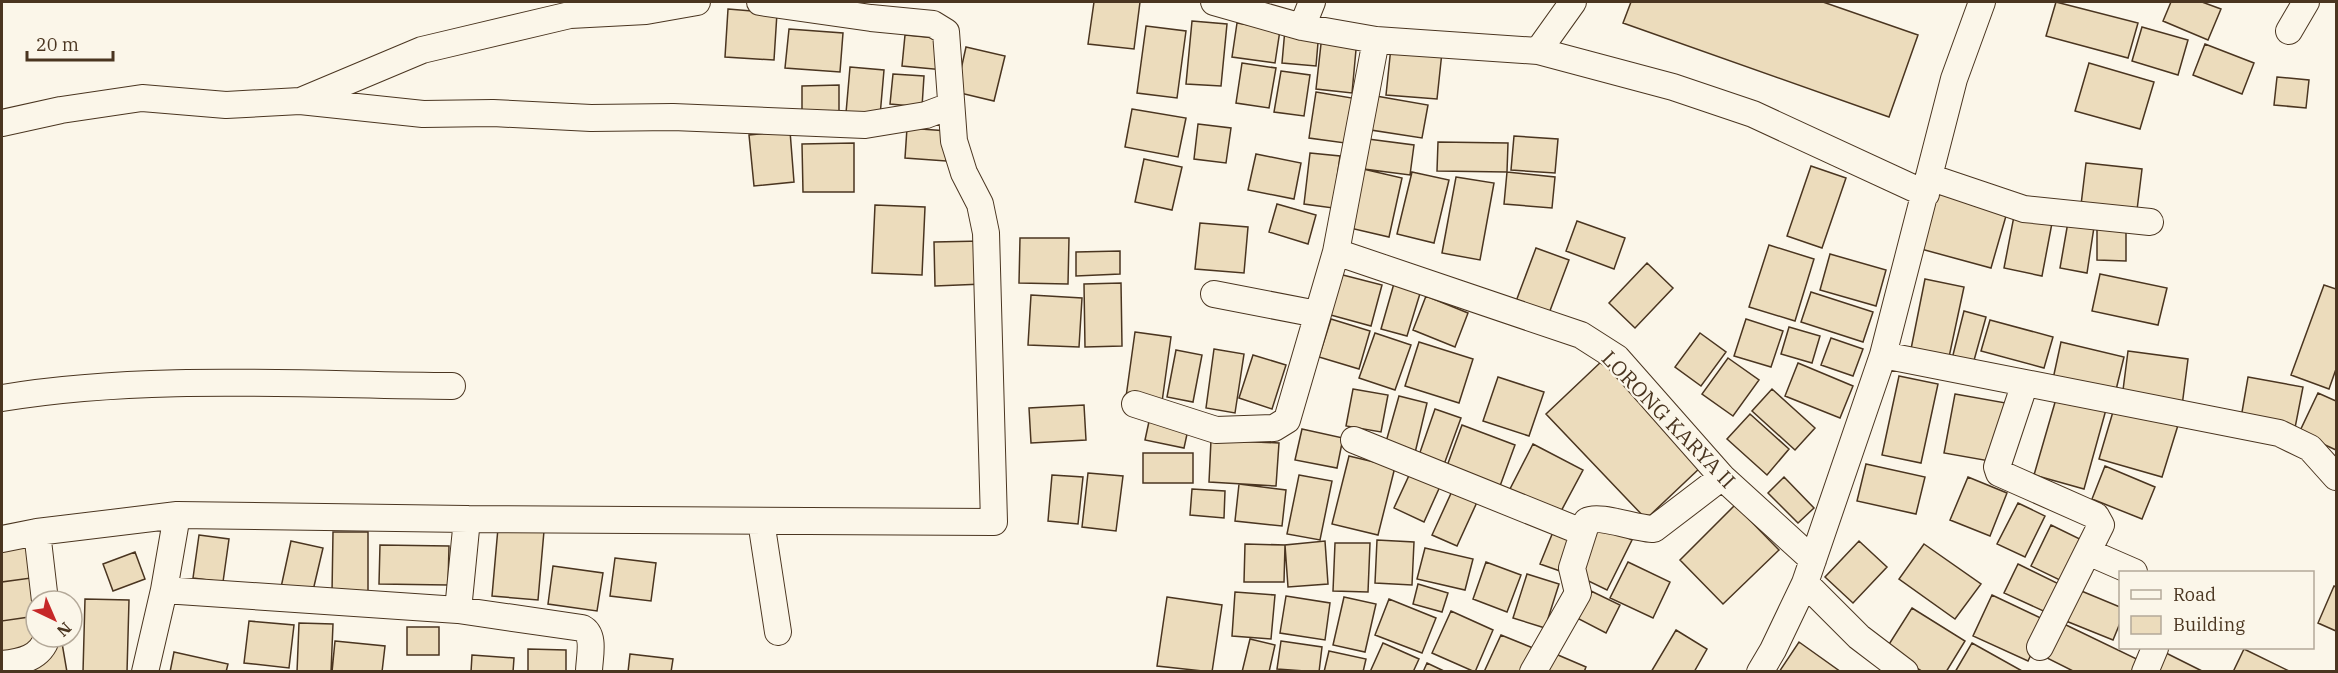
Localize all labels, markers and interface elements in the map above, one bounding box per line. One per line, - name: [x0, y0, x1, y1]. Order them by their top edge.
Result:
- scale bar: [27, 24, 112, 62]
- text: 20 m: [36, 33, 79, 56]
- street label: LORONG KARYA II: [1596, 344, 1742, 494]
- legend: [2119, 571, 2314, 649]
- text: Road: [2173, 583, 2216, 606]
- north arrow: [24, 589, 84, 649]
- text: Building: [2173, 613, 2245, 636]
- text: N: [53, 618, 76, 641]

